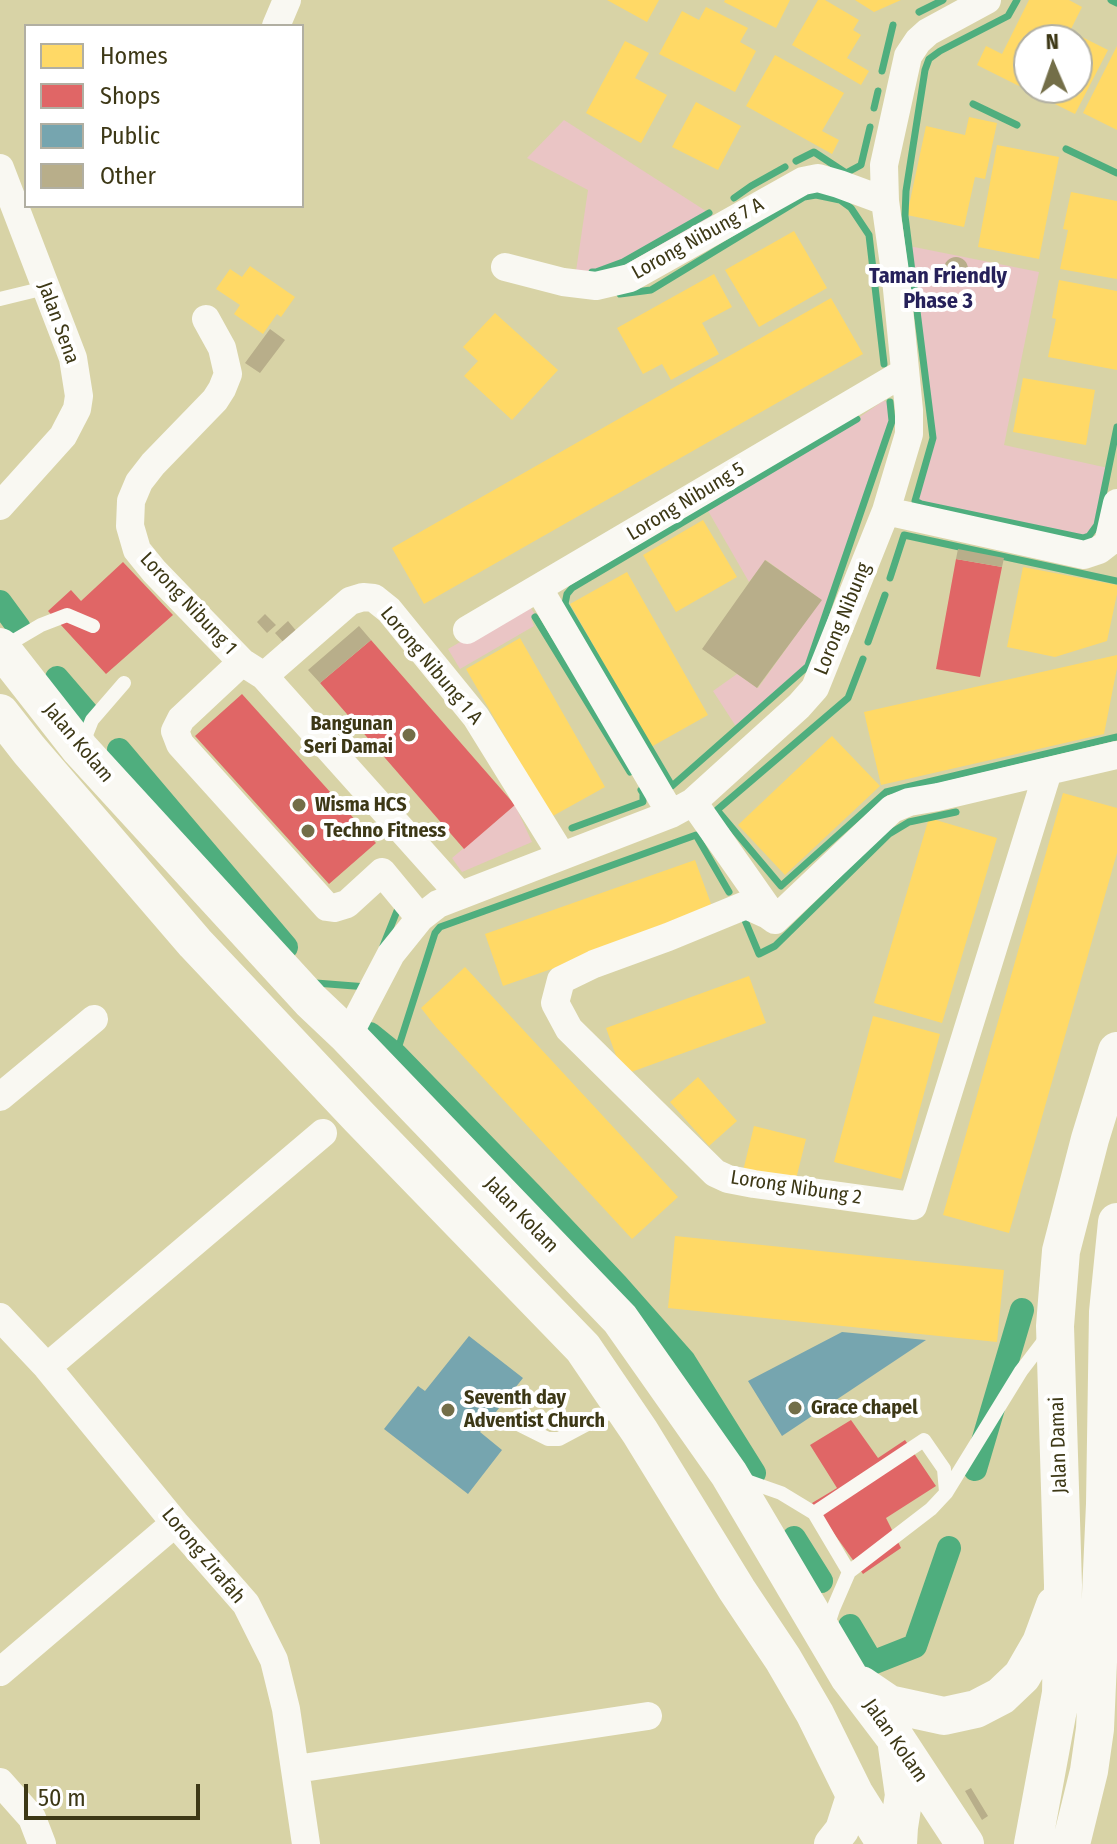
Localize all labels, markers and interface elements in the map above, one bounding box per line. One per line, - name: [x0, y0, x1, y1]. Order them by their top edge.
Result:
- legend: [24, 24, 304, 208]
- north arrow: [1013, 24, 1093, 104]
- text: N: [1045, 28, 1059, 55]
- text: Homes: [100, 42, 168, 70]
- text: Shops: [100, 82, 160, 110]
- text: Public: [100, 122, 160, 150]
- text: Other: [100, 162, 156, 190]
- street label: Lorong Nibung 7 A: [628, 193, 768, 285]
- district label: Taman Friendly Phase 3: [869, 264, 1007, 316]
- street label: Jalan Sena: [32, 279, 84, 367]
- street label: Lorong Nibung 5: [623, 458, 749, 546]
- street label: Lorong Nibung 1: [134, 548, 242, 660]
- street label: Lorong Nibung: [810, 559, 876, 679]
- street label: Lorong Nibung 1 A: [375, 602, 487, 730]
- street label: Jalan Kolam: [38, 698, 118, 788]
- place label: Bangunan Seri Damai: [304, 712, 393, 759]
- marker: Bangunan Seri Damai: [400, 726, 418, 744]
- place label: Wisma HCS: [315, 793, 407, 817]
- marker: Wisma HCS: [290, 796, 308, 814]
- place label: Techno Fitness: [324, 819, 446, 843]
- marker: Techno Fitness: [299, 822, 317, 840]
- street label: Lorong Nibung 2: [729, 1166, 863, 1210]
- street label: Jalan Kolam: [479, 1172, 563, 1258]
- place label: Seventh day Adventist Church: [464, 1386, 605, 1433]
- place label: Grace chapel: [811, 1396, 918, 1420]
- street label: Jalan Damai: [1045, 1396, 1073, 1494]
- marker: Grace chapel: [786, 1399, 804, 1417]
- marker: Seventh day Adventist Church: [439, 1401, 457, 1419]
- street label: Lorong Zirafah: [156, 1503, 250, 1609]
- street label: Jalan Kolam: [858, 1695, 932, 1787]
- scale bar: [28, 1768, 204, 1818]
- text: 50 m: [38, 1784, 86, 1812]

